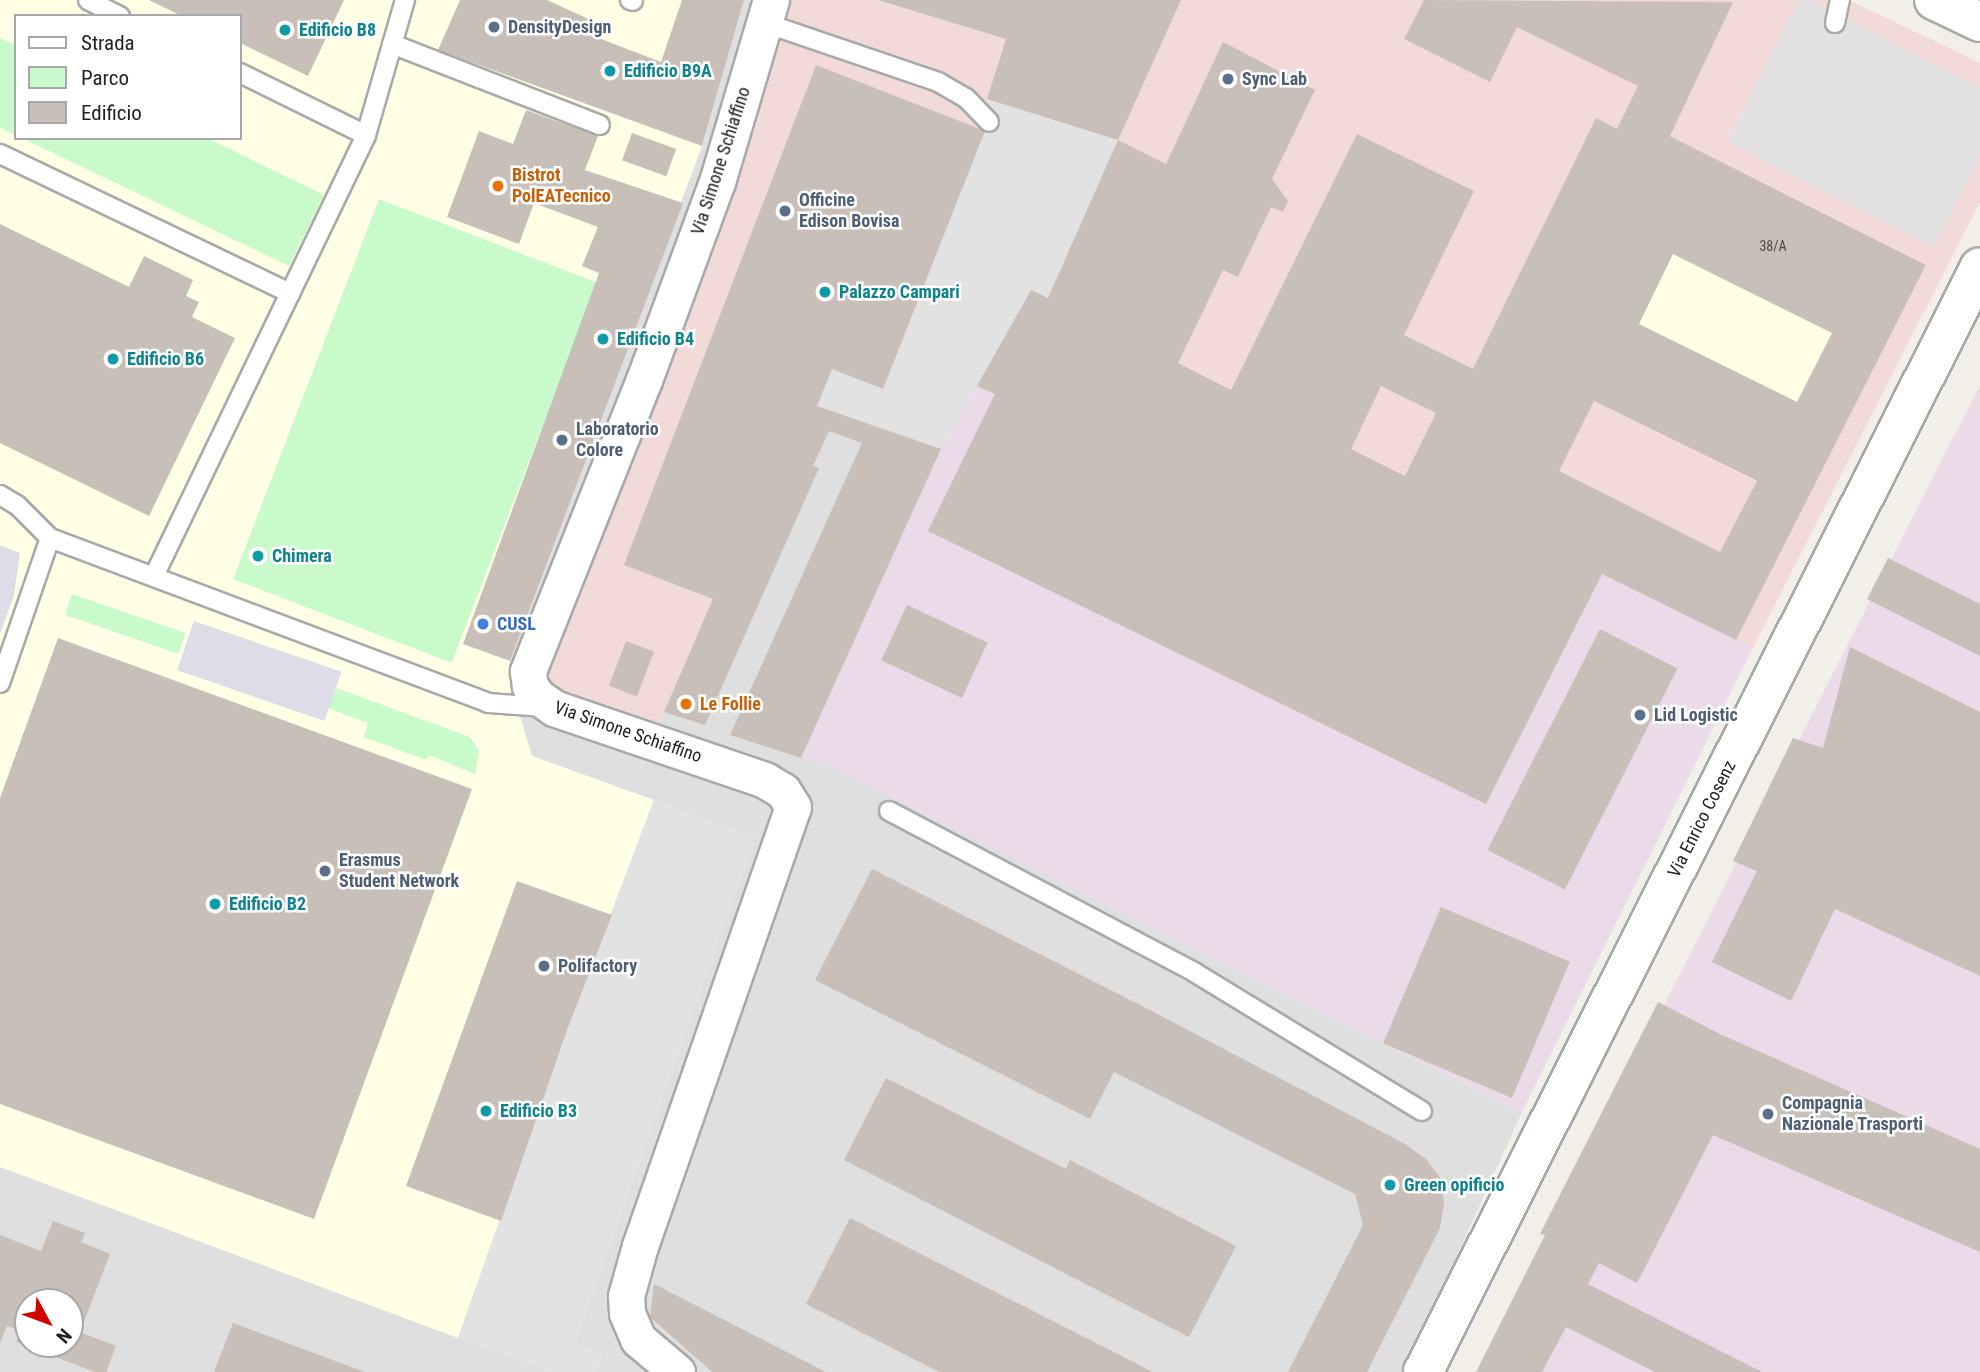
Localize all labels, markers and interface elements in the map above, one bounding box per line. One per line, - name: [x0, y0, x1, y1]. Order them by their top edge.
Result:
- legend: [14, 14, 242, 140]
- place label: DensityDesign: [508, 16, 611, 38]
- place label: Edificio B8: [299, 19, 376, 41]
- marker: DensityDesign: [486, 19, 502, 35]
- marker: Edificio B8: [277, 22, 293, 38]
- text: Strada: [81, 31, 135, 55]
- place label: Edificio B9A: [624, 60, 712, 82]
- marker: Edificio B9A: [602, 63, 618, 79]
- text: Parco: [81, 66, 129, 90]
- place label: Sync Lab: [1242, 68, 1307, 90]
- marker: Sync Lab: [1220, 71, 1236, 87]
- street label: Via Simone Schiaffino: [687, 84, 755, 238]
- text: Edificio: [81, 101, 142, 125]
- place label: Bistrot PolEATecnico: [512, 165, 611, 208]
- marker: Bistrot PolEATecnico: [490, 178, 506, 194]
- place label: Officine Edison Bovisa: [799, 190, 899, 232]
- marker: Officine Edison Bovisa: [777, 203, 793, 219]
- house number: 38/A: [1759, 238, 1787, 254]
- place label: Palazzo Campari: [839, 281, 960, 303]
- marker: Palazzo Campari: [817, 284, 833, 300]
- place label: Edificio B4: [617, 328, 694, 350]
- marker: Edificio B4: [595, 331, 611, 347]
- place label: Edificio B6: [127, 348, 204, 370]
- marker: Edificio B6: [105, 351, 121, 367]
- place label: Laboratorio Colore: [576, 419, 659, 462]
- marker: Laboratorio Colore: [554, 432, 570, 448]
- place label: Chimera: [272, 545, 332, 567]
- marker: Chimera: [250, 548, 266, 564]
- place label: CUSL: [497, 613, 536, 635]
- marker: CUSL: [475, 616, 491, 632]
- place label: Le Follie: [700, 693, 761, 715]
- marker: Le Follie: [678, 696, 694, 712]
- street label: Via Simone Schiaffino: [551, 697, 705, 767]
- place label: Lid Logistic: [1654, 704, 1738, 726]
- marker: Lid Logistic: [1632, 707, 1648, 723]
- street label: Via Enrico Cosenz: [1663, 757, 1741, 881]
- place label: Erasmus Student Network: [339, 850, 459, 892]
- marker: Erasmus Student Network: [317, 863, 333, 879]
- place label: Edificio B2: [229, 893, 306, 915]
- marker: Edificio B2: [207, 896, 223, 912]
- place label: Polifactory: [558, 955, 637, 977]
- marker: Polifactory: [536, 958, 552, 974]
- place label: Compagnia Nazionale Trasporti: [1782, 1093, 1924, 1136]
- place label: Edificio B3: [500, 1100, 577, 1122]
- marker: Edificio B3: [478, 1103, 494, 1119]
- marker: Compagnia Nazionale Trasporti: [1760, 1106, 1776, 1122]
- place label: Green opificio: [1404, 1174, 1505, 1196]
- marker: Green opificio: [1382, 1177, 1398, 1193]
- north arrow: [14, 1288, 84, 1358]
- text: N: [51, 1324, 76, 1348]

